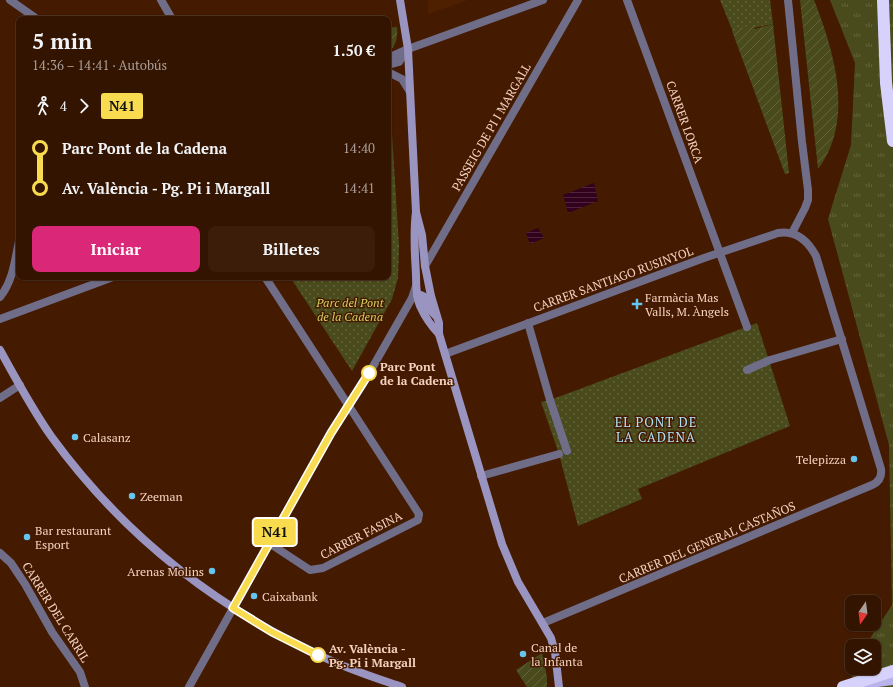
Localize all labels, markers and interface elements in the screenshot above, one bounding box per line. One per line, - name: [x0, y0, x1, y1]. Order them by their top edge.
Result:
- text: 5 min: [32, 26, 92, 55]
- text: 1.50 €: [333, 40, 375, 60]
- text: 14:36 – 14:41 · Autobús: [32, 56, 167, 74]
- street label: PASSEIG DE PI I MARGALL: [448, 60, 534, 194]
- street label: CARRER LORCA: [663, 79, 707, 166]
- icon: walk: [32, 95, 54, 117]
- icon: forward: [73, 95, 95, 117]
- text: N41: [109, 96, 135, 115]
- text: 4: [60, 97, 67, 115]
- text: Parc Pont de la Cadena: [62, 138, 227, 158]
- text: 14:40: [343, 139, 375, 157]
- text: Av. València - Pg. Pi i Margall: [62, 178, 270, 198]
- text: 14:41: [343, 179, 375, 197]
- button: Iniciar: [32, 226, 200, 272]
- button: Billetes: [208, 226, 375, 272]
- street label: CARRER SANTIAGO RUSINYOL: [531, 243, 695, 315]
- place label: Farmàcia Mas Valls, M. Àngels: [645, 290, 729, 319]
- park label: Parc del Pont de la Cadena: [315, 295, 385, 324]
- marker: Farmàcia Mas Valls, M. Àngels: [632, 299, 642, 309]
- place label: Parc Pont de la Cadena: [380, 359, 454, 388]
- marker: Parc Pont de la Cadena: [361, 365, 377, 381]
- district label: EL PONT DE LA CADENA: [615, 413, 697, 446]
- place label: Calasanz: [83, 430, 131, 445]
- marker: Calasanz: [70, 432, 80, 442]
- place label: Telepizza: [796, 452, 846, 467]
- marker: Telepizza: [849, 454, 859, 464]
- place label: Zeeman: [140, 489, 183, 504]
- marker: Zeeman: [127, 491, 137, 501]
- street label: CARRER DEL GENERAL CASTAÑOS: [616, 498, 798, 586]
- street label: CARRER FASINA: [318, 508, 405, 562]
- line badge: N41: [252, 519, 298, 545]
- text: N41: [262, 522, 288, 541]
- place label: Bar restaurant Esport: [35, 523, 112, 552]
- marker: Bar restaurant Esport: [22, 532, 32, 542]
- street label: CARRER DEL CARRIL: [19, 559, 93, 665]
- place label: Arenas Molins: [127, 564, 204, 579]
- marker: Arenas Molins: [207, 566, 217, 576]
- place label: Caixabank: [262, 589, 318, 604]
- marker: Caixabank: [249, 591, 259, 601]
- north arrow: [845, 595, 881, 631]
- map controls: [845, 595, 881, 675]
- button: layers: [845, 639, 881, 675]
- place label: Canal de la Infanta: [531, 640, 583, 669]
- place label: Av. València - Pg. Pi i Margall: [329, 641, 416, 670]
- marker: Av. València - Pg. Pi i Margall: [310, 647, 326, 663]
- marker: Canal de la Infanta: [518, 649, 528, 659]

